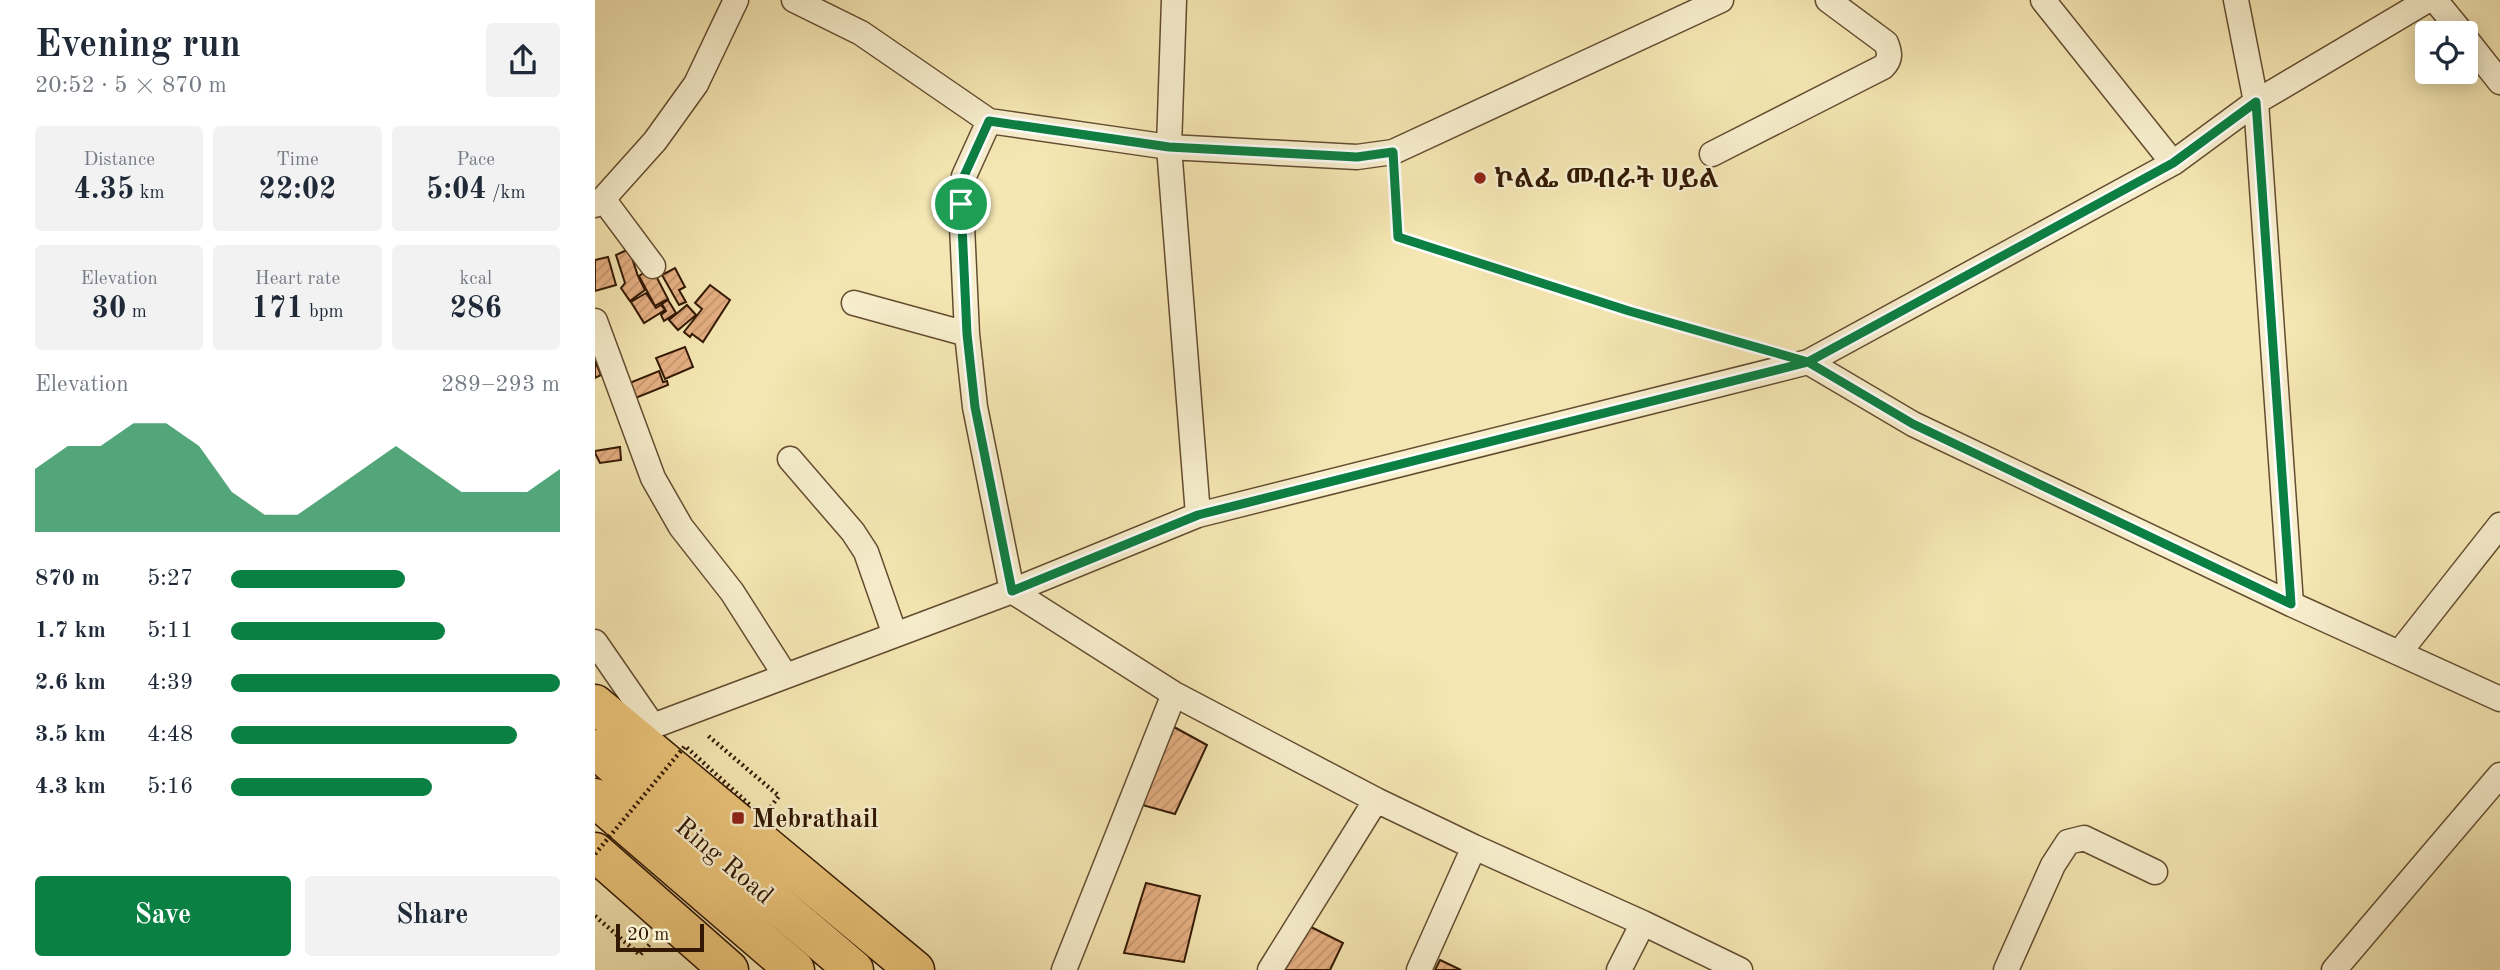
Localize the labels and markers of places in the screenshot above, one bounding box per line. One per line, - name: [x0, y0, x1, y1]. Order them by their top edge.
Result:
- place label: ኮልፌ መብራት ሀይል: [1494, 165, 1719, 193]
- marker: ኮልፌ መብራት ሀይል: [1472, 170, 1488, 186]
- pin: [931, 174, 991, 234]
- place label: Mebrathail: [752, 807, 879, 833]
- marker: Mebrathail: [730, 810, 746, 826]

